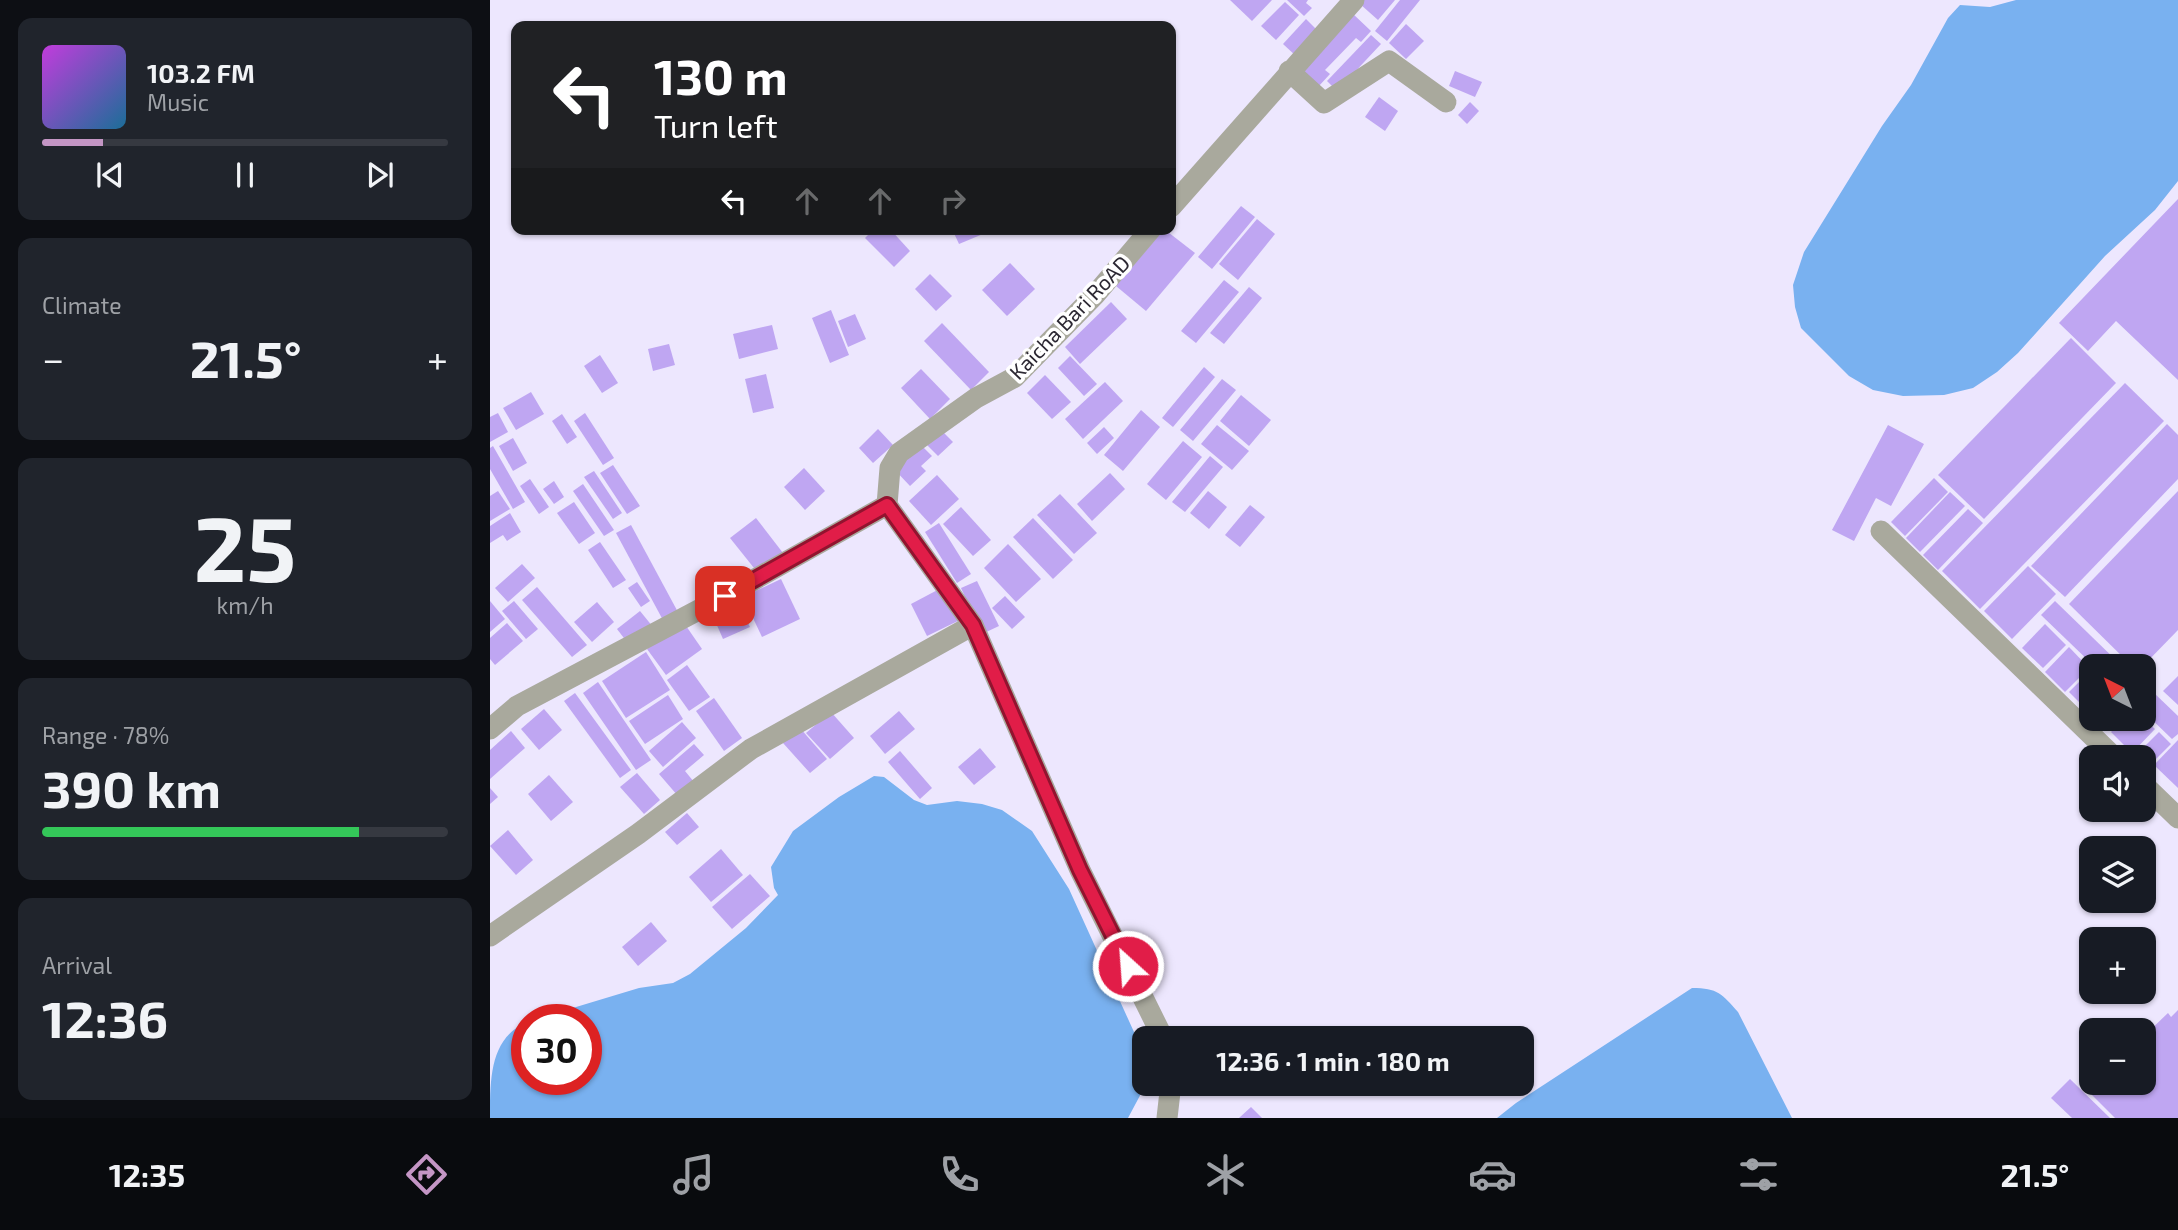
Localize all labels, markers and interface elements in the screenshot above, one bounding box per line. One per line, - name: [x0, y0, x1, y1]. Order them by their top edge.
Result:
- text: 130 m: [654, 46, 788, 105]
- icon: left: [539, 49, 630, 140]
- text: 103.2 FM: [147, 57, 255, 88]
- text: Music: [147, 88, 209, 116]
- text: Turn left: [654, 106, 778, 144]
- icon: previous: [91, 156, 129, 194]
- icon: pause: [226, 156, 264, 194]
- icon: next: [361, 156, 399, 194]
- icon: left: [715, 182, 753, 220]
- icon: ahead: [788, 182, 826, 220]
- icon: ahead: [861, 182, 899, 220]
- icon: right: [934, 182, 972, 220]
- street label: Kaicha Bari RoAD: [1004, 250, 1134, 384]
- text: Climate: [42, 291, 122, 319]
- text: 21.5°: [190, 326, 302, 388]
- text: −: [42, 335, 64, 381]
- text: +: [427, 335, 448, 381]
- text: 25: [193, 491, 297, 600]
- pin: [695, 566, 755, 626]
- icon: arrive: [706, 577, 744, 615]
- text: km/h: [216, 591, 274, 619]
- north arrow: [2079, 654, 2156, 732]
- map controls: [2079, 654, 2156, 1095]
- text: Range · 78%: [42, 721, 169, 749]
- button: sound: [2079, 745, 2156, 822]
- text: 390 km: [42, 756, 221, 818]
- button: layers: [2079, 836, 2156, 913]
- button: +: [2079, 927, 2156, 1004]
- position arrow: [1091, 929, 1165, 1003]
- text: Arrival: [42, 951, 112, 979]
- text: 12:36: [42, 986, 168, 1048]
- speed limit sign: 30: [511, 1004, 602, 1095]
- button: −: [2079, 1018, 2156, 1095]
- text: 12:36 · 1 min · 180 m: [1216, 1045, 1450, 1076]
- icon: directions: [402, 1150, 451, 1199]
- icon: music: [669, 1150, 718, 1199]
- icon: phone: [935, 1150, 984, 1199]
- icon: climate: [1201, 1150, 1250, 1199]
- icon: car: [1468, 1150, 1517, 1199]
- icon: filters: [1734, 1150, 1783, 1199]
- text: 12:35: [109, 1155, 185, 1193]
- text: 21.5°: [2000, 1155, 2069, 1193]

